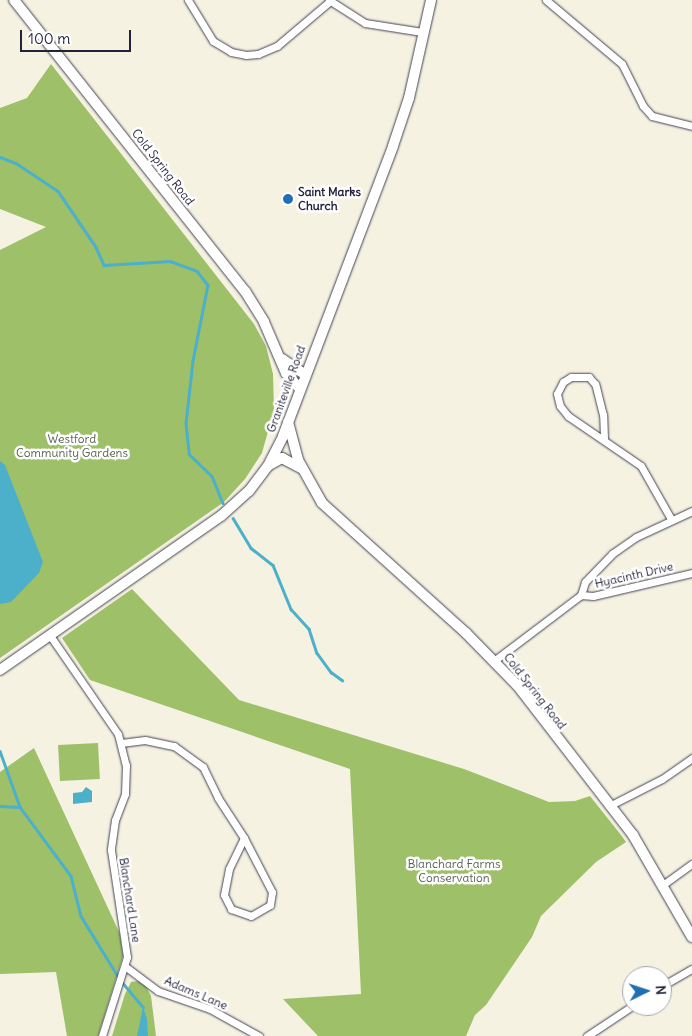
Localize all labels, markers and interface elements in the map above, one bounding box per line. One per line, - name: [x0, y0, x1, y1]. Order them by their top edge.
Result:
- scale bar: [22, 20, 134, 52]
- text: 100 m: [28, 29, 70, 48]
- street label: Cold Spring Road: [129, 126, 197, 208]
- place label: Saint Marks Church: [298, 185, 361, 213]
- marker: Saint Marks Church: [282, 193, 294, 205]
- street label: Graniteville Road: [264, 343, 308, 435]
- park label: Westford Community Gardens: [16, 432, 128, 460]
- street label: Hyacinth Drive: [593, 559, 675, 591]
- street label: Cold Spring Road: [501, 650, 569, 732]
- street label: Blanchard Lane: [116, 857, 144, 943]
- park label: Blanchard Farms Conservation: [408, 857, 500, 885]
- north arrow: [622, 966, 672, 1016]
- street label: Adams Lane: [162, 973, 230, 1013]
- text: N: [652, 985, 670, 995]

